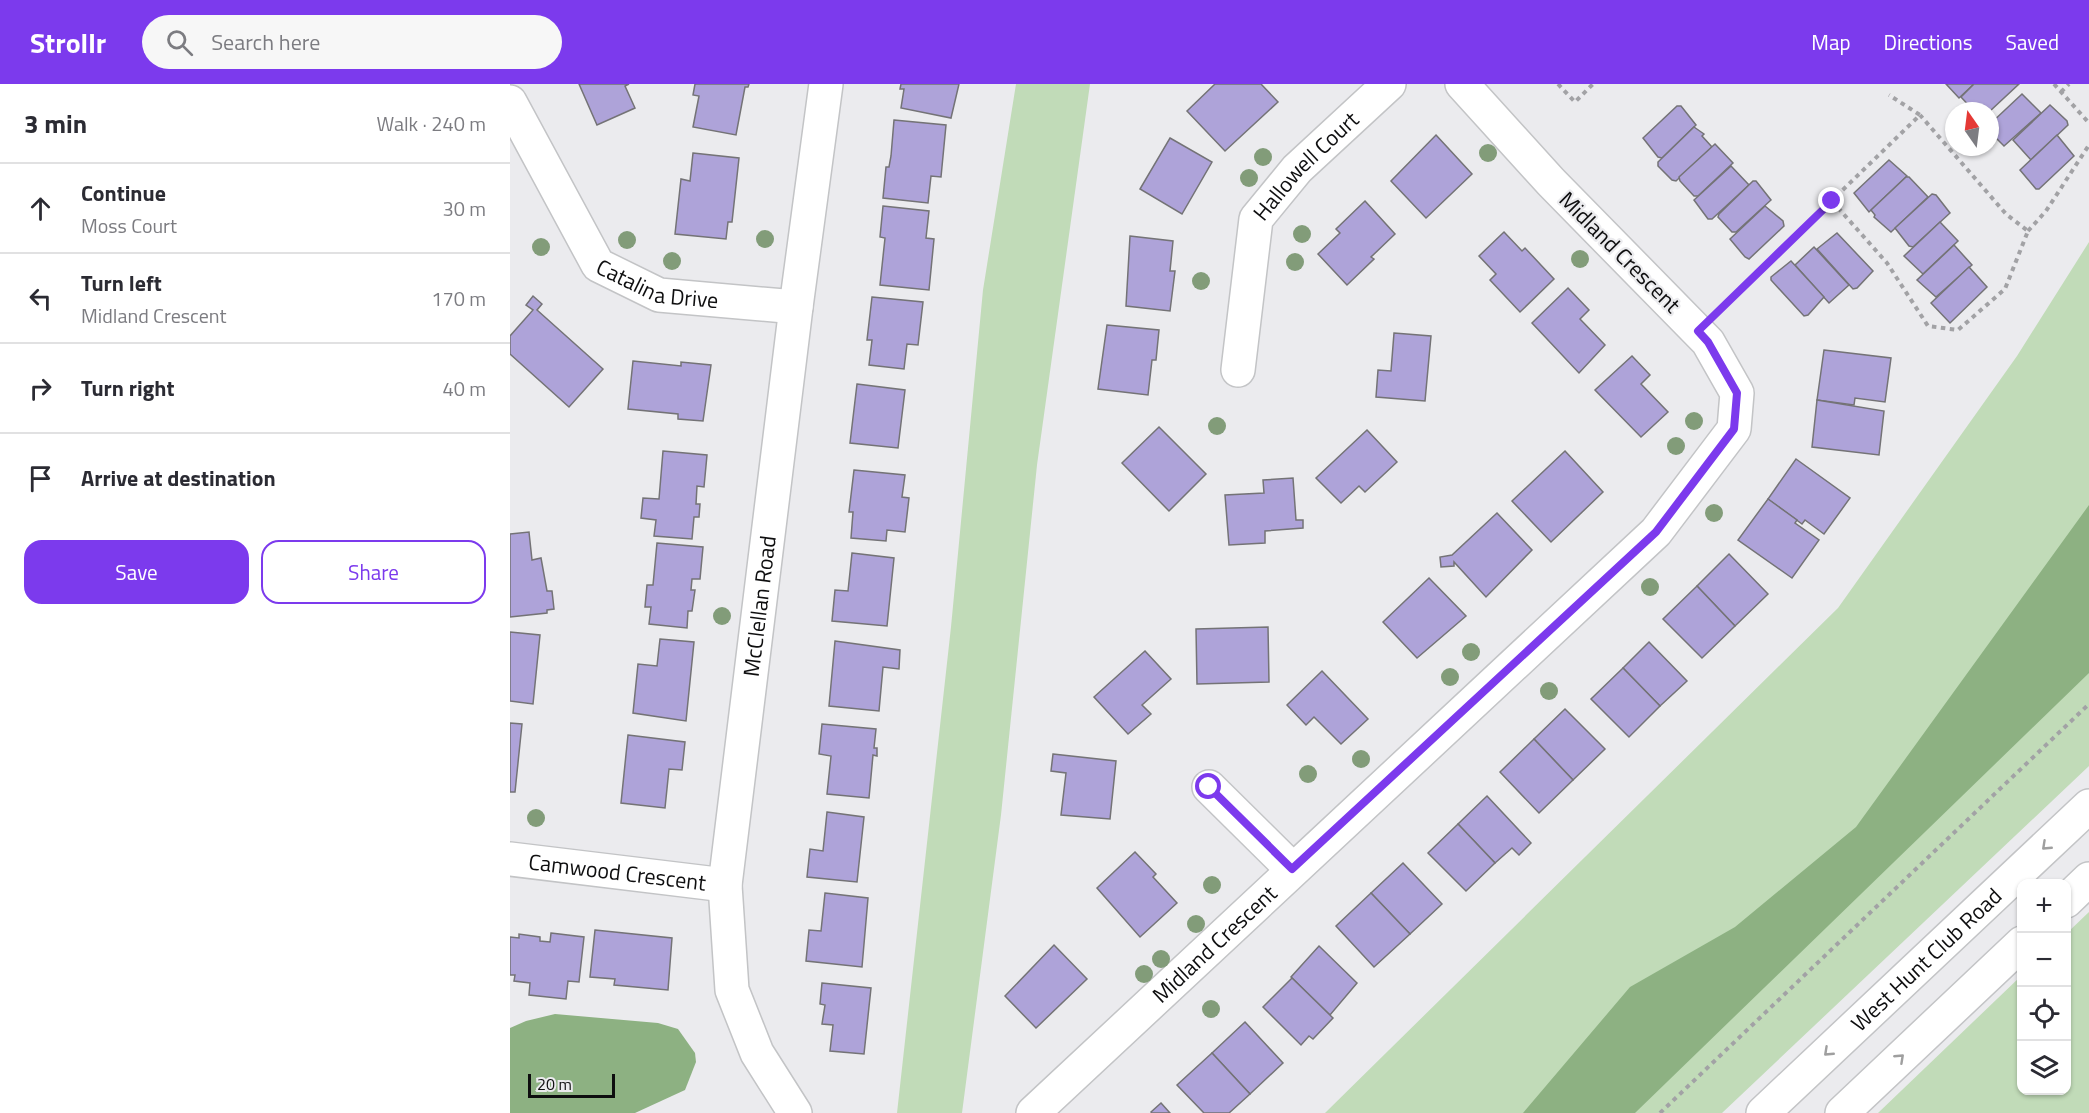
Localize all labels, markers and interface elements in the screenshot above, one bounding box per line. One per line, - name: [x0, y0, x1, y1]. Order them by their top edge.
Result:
- search box: [142, 15, 562, 69]
- text: Strollr: [30, 21, 106, 64]
- text: Search here: [211, 25, 320, 59]
- icon: search: [163, 26, 196, 59]
- text: Map: [1811, 26, 1851, 58]
- text: Directions: [1884, 26, 1973, 58]
- text: Saved: [2006, 26, 2059, 58]
- north arrow: [1945, 102, 1999, 156]
- street label: Hallowell Court: [1244, 103, 1367, 228]
- text: 3 min: [24, 104, 87, 143]
- text: Walk · 240 m: [377, 108, 486, 139]
- text: Continue: [81, 176, 166, 210]
- street label: Midland Crescent: [1551, 183, 1689, 321]
- route end: [1818, 187, 1844, 213]
- icon: ahead: [24, 192, 57, 225]
- text: 30 m: [442, 193, 486, 224]
- text: Moss Court: [81, 210, 177, 241]
- street label: Catalina Drive: [590, 250, 720, 317]
- text: Turn left: [81, 266, 162, 300]
- icon: left: [24, 282, 57, 315]
- text: 170 m: [431, 283, 486, 314]
- text: Midland Crescent: [81, 300, 226, 331]
- text: Turn right: [81, 371, 175, 405]
- icon: right: [24, 372, 57, 405]
- text: 40 m: [442, 373, 486, 404]
- text: Arrive at destination: [81, 461, 276, 495]
- icon: arrive: [24, 462, 57, 495]
- street label: McClellan Road: [734, 534, 785, 679]
- button: Save: [24, 540, 249, 604]
- button: Share: [261, 540, 486, 604]
- route start: [1195, 773, 1221, 799]
- one-way arrow: [2043, 839, 2053, 850]
- street label: Camwood Crescent: [527, 844, 708, 900]
- street label: Midland Crescent: [1144, 877, 1285, 1011]
- map controls: [2017, 879, 2071, 1095]
- button: +: [2017, 879, 2071, 933]
- street label: West Hunt Club Road: [1843, 880, 2009, 1039]
- button: −: [2017, 933, 2071, 987]
- button: locate: [2017, 987, 2071, 1041]
- button: layers: [2017, 1041, 2071, 1095]
- one-way arrow: [1825, 1044, 1836, 1055]
- one-way arrow: [1892, 1055, 1903, 1066]
- scale bar: [528, 1071, 615, 1098]
- text: 20 m: [537, 1072, 572, 1096]

